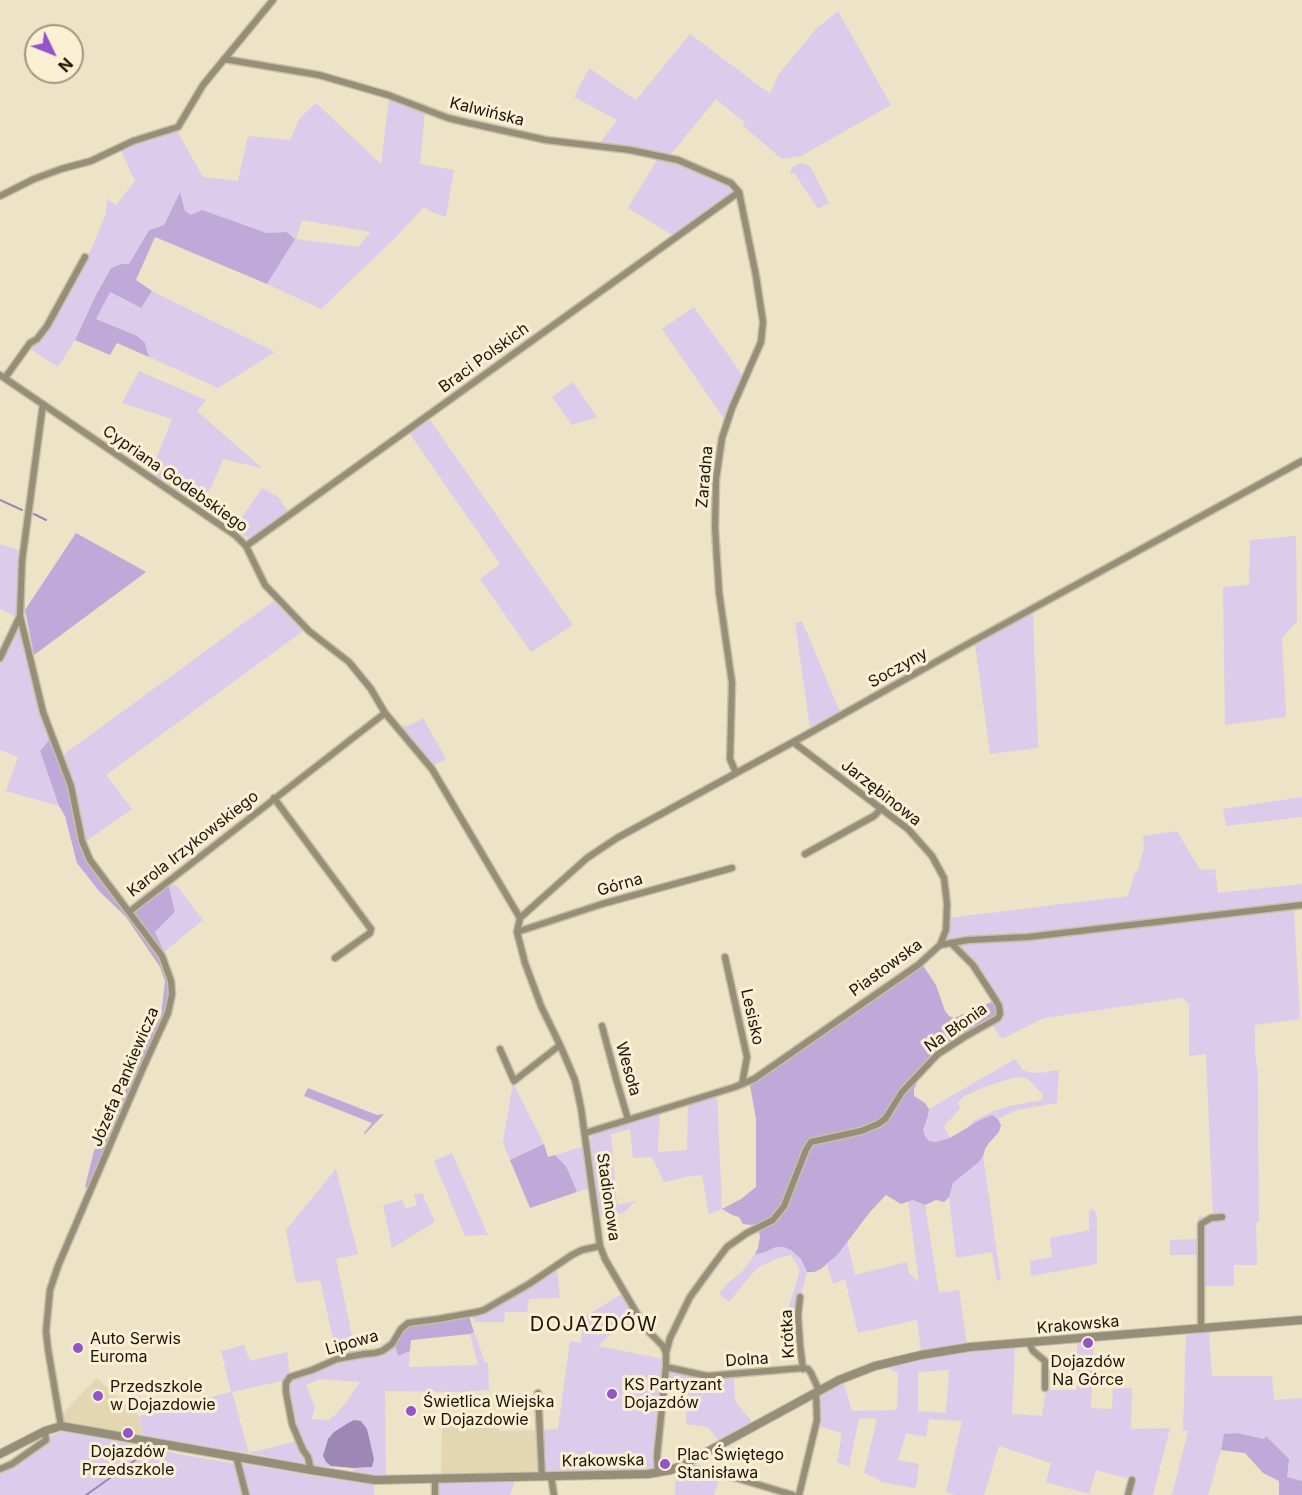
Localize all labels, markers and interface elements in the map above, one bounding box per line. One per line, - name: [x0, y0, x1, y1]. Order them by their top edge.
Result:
- north arrow: [24, 24, 84, 84]
- text: N: [54, 54, 77, 76]
- street label: Kalwińska: [448, 93, 526, 131]
- street label: Braci Polskich: [435, 319, 533, 397]
- street label: Cypriana Godebskiego: [99, 422, 251, 536]
- street label: Zaradna: [693, 445, 717, 509]
- street label: Soczyny: [865, 644, 931, 692]
- street label: Jarzębinowa: [837, 756, 925, 830]
- street label: Karola Irzykowskiego: [124, 787, 262, 901]
- street label: Górna: [595, 869, 645, 901]
- street label: Piastowska: [846, 935, 926, 1001]
- street label: Lesisko: [736, 987, 768, 1047]
- street label: Na Błonia: [921, 1000, 991, 1056]
- street label: Józefa Pankiewicza: [87, 1004, 163, 1150]
- street label: Wesoła: [611, 1040, 645, 1098]
- street label: Stadionowa: [592, 1152, 624, 1242]
- street label: Krótka: [777, 1309, 799, 1359]
- street label: Krakowska: [1036, 1312, 1120, 1338]
- district label: DOJAZDÓW: [530, 1313, 658, 1337]
- street label: Lipowa: [323, 1326, 381, 1360]
- place label: Auto Serwis Euroma: [90, 1329, 181, 1367]
- marker: Dojazdów Na Górce: [1081, 1336, 1095, 1350]
- marker: Auto Serwis Euroma: [71, 1341, 85, 1355]
- street label: Dolna: [725, 1349, 769, 1371]
- place label: Dojazdów Na Górce: [1051, 1352, 1125, 1390]
- place label: KS Partyzant Dojazdów: [624, 1375, 722, 1413]
- place label: Przedszkole w Dojazdowie: [110, 1377, 216, 1415]
- marker: KS Partyzant Dojazdów: [605, 1387, 619, 1401]
- marker: Przedszkole w Dojazdowie: [91, 1389, 105, 1403]
- place label: Świetlica Wiejska w Dojazdowie: [423, 1392, 554, 1430]
- marker: Świetlica Wiejska w Dojazdowie: [404, 1404, 418, 1418]
- marker: Dojazdów Przedszkole: [121, 1426, 135, 1440]
- place label: Dojazdów Przedszkole: [82, 1442, 174, 1480]
- place label: Plac Świętego Stanisława: [677, 1445, 784, 1483]
- street label: Krakowska: [561, 1451, 645, 1471]
- marker: Plac Świętego Stanisława: [658, 1457, 672, 1471]

